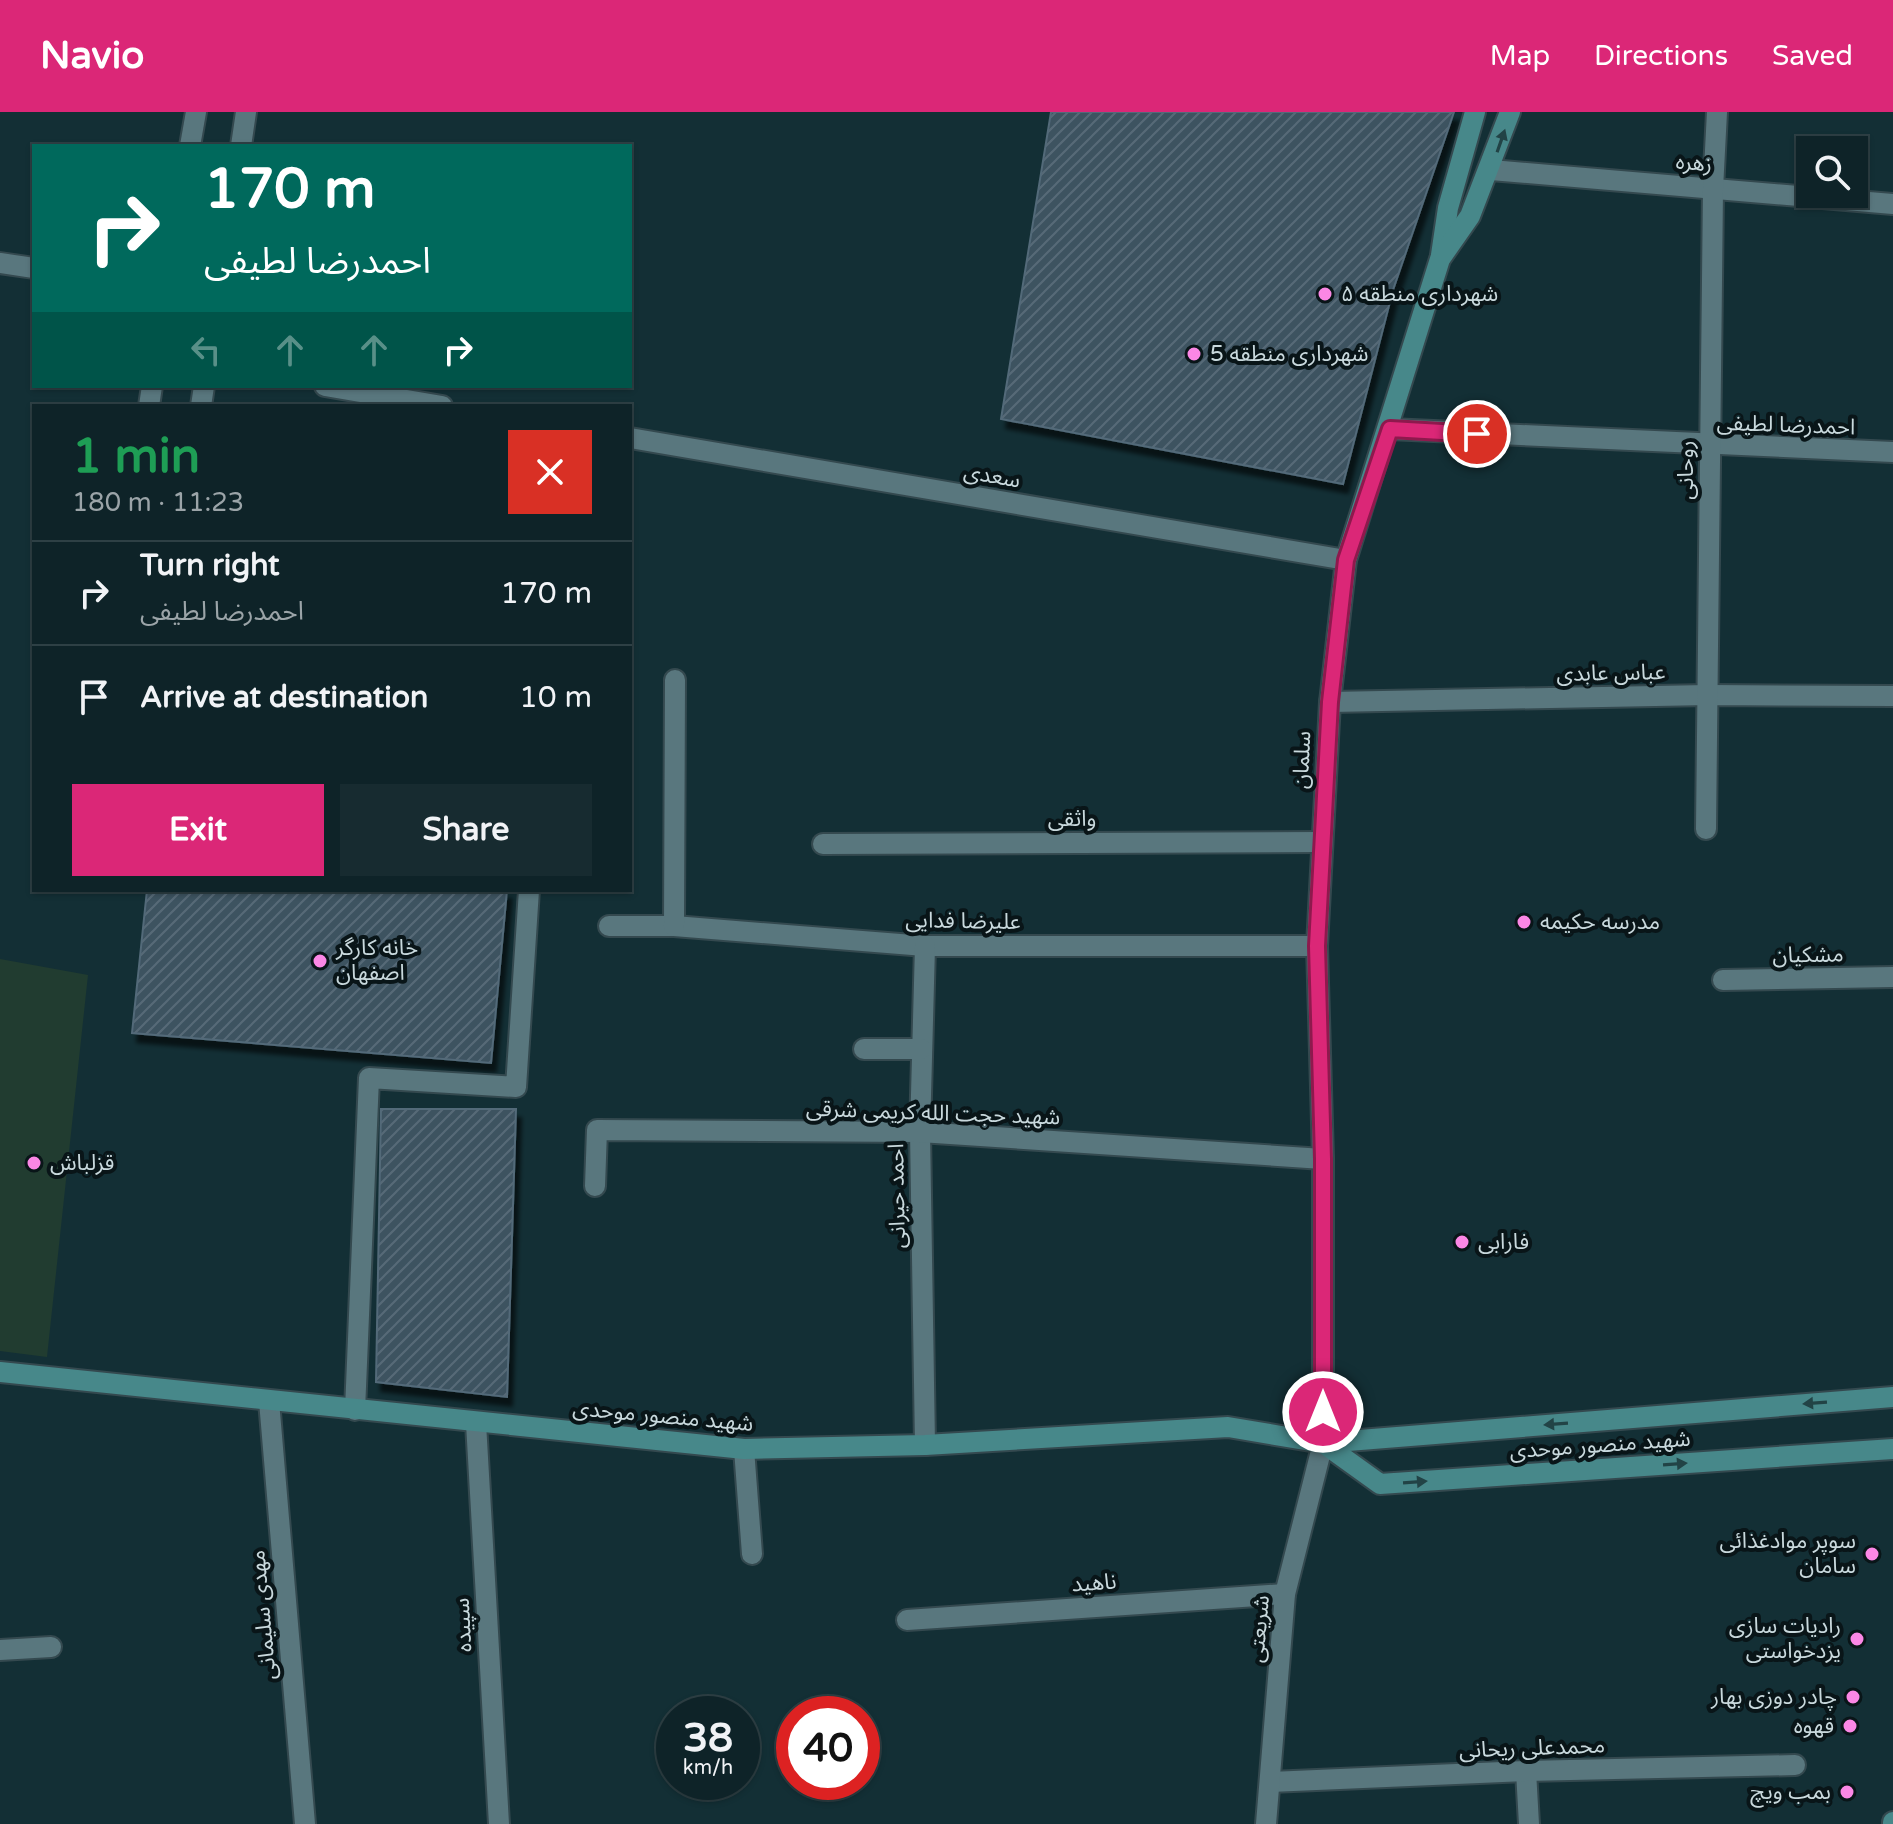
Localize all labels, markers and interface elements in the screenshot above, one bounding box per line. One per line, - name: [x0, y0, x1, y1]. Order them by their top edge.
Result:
- text: Navio: [40, 33, 144, 79]
- text: Map: [1490, 39, 1550, 73]
- text: Directions: [1594, 39, 1728, 73]
- text: Saved: [1772, 39, 1853, 73]
- one-way arrow: [1495, 129, 1507, 153]
- map controls: [1796, 136, 1868, 208]
- button: search: [1796, 136, 1868, 208]
- street label: زهره: [1675, 148, 1713, 178]
- text: 170 m: [204, 156, 375, 223]
- icon: right: [72, 176, 176, 280]
- text: احمدرضا لطیفی: [204, 240, 431, 283]
- place label: شهرداری منطقه ۵: [1341, 281, 1498, 307]
- marker: شهرداری منطقه ۵: [1316, 285, 1334, 303]
- icon: left: [184, 328, 228, 372]
- icon: ahead: [268, 328, 312, 372]
- icon: ahead: [352, 328, 396, 372]
- icon: right: [436, 328, 480, 372]
- place label: شهرداری منطقه 5: [1210, 341, 1369, 367]
- marker: شهرداری منطقه 5: [1185, 345, 1203, 363]
- pin: [1443, 400, 1511, 468]
- street label: احمدرضا لطیفی: [1716, 410, 1856, 440]
- icon: arrive: [1455, 412, 1499, 456]
- text: 1 min: [72, 428, 200, 486]
- button: close: [508, 430, 592, 514]
- street label: روحانی: [1673, 440, 1699, 500]
- street label: سعدی: [962, 458, 1022, 494]
- text: 180 m · 11:23: [72, 487, 244, 518]
- text: Turn right: [140, 547, 280, 584]
- icon: right: [72, 571, 116, 615]
- text: 170 m: [500, 575, 592, 612]
- text: احمدرضا لطیفی: [140, 596, 304, 627]
- street label: عباس عابدی: [1556, 659, 1666, 687]
- icon: arrive: [72, 675, 116, 719]
- text: Arrive at destination: [140, 679, 428, 716]
- text: 10 m: [519, 679, 592, 716]
- street label: سلمان: [1287, 730, 1317, 790]
- button: Exit: [72, 784, 324, 876]
- button: Share: [340, 784, 592, 876]
- street label: واثقی: [1048, 806, 1096, 832]
- street label: علیرضا فدایی: [905, 907, 1021, 935]
- place label: مدرسه حکیمه: [1540, 909, 1660, 935]
- marker: مدرسه حکیمه: [1515, 913, 1533, 931]
- place label: خانه کارگر اصفهان: [335, 935, 418, 986]
- street label: مشکیان: [1772, 941, 1844, 969]
- marker: خانه کارگر اصفهان: [311, 952, 329, 970]
- street label: شهید حجت الله کریمی شرقی: [805, 1096, 1061, 1130]
- street label: احمد حیرانی: [883, 1143, 911, 1249]
- place label: قزلباش: [50, 1150, 114, 1176]
- marker: قزلباش: [25, 1154, 43, 1172]
- place label: فارابی: [1478, 1229, 1529, 1255]
- marker: فارابی: [1453, 1233, 1471, 1251]
- position arrow: [1281, 1370, 1365, 1454]
- street label: شهید منصور موحدی: [571, 1395, 755, 1437]
- one-way arrow: [1802, 1397, 1827, 1410]
- one-way arrow: [1543, 1417, 1568, 1430]
- street label: شهید منصور موحدی: [1509, 1426, 1691, 1464]
- one-way arrow: [1663, 1457, 1688, 1470]
- one-way arrow: [1403, 1475, 1428, 1488]
- place label: سوپر موادغذائی سامان: [1720, 1528, 1856, 1579]
- marker: سوپر موادغذائی سامان: [1863, 1545, 1881, 1563]
- street label: مهدی سلیمانی: [244, 1549, 282, 1681]
- street label: ناهید: [1071, 1568, 1117, 1598]
- street label: شریعتی: [1243, 1594, 1275, 1664]
- street label: سپیده: [449, 1597, 479, 1653]
- place label: رادیات سازی یزدخواستی: [1729, 1613, 1841, 1664]
- marker: رادیات سازی یزدخواستی: [1848, 1630, 1866, 1648]
- place label: چادر دوزی بهار: [1710, 1684, 1837, 1711]
- marker: چادر دوزی بهار: [1844, 1688, 1862, 1706]
- speed limit sign: 40: [776, 1696, 880, 1800]
- place label: قهوه: [1794, 1713, 1834, 1739]
- text: 38: [683, 1714, 733, 1762]
- marker: قهوه: [1841, 1717, 1859, 1735]
- street label: محمدعلی ریحانی: [1459, 1732, 1605, 1764]
- text: km/h: [683, 1756, 733, 1780]
- place label: بمب ویچ: [1750, 1779, 1831, 1808]
- marker: بمب ویچ: [1838, 1783, 1856, 1801]

